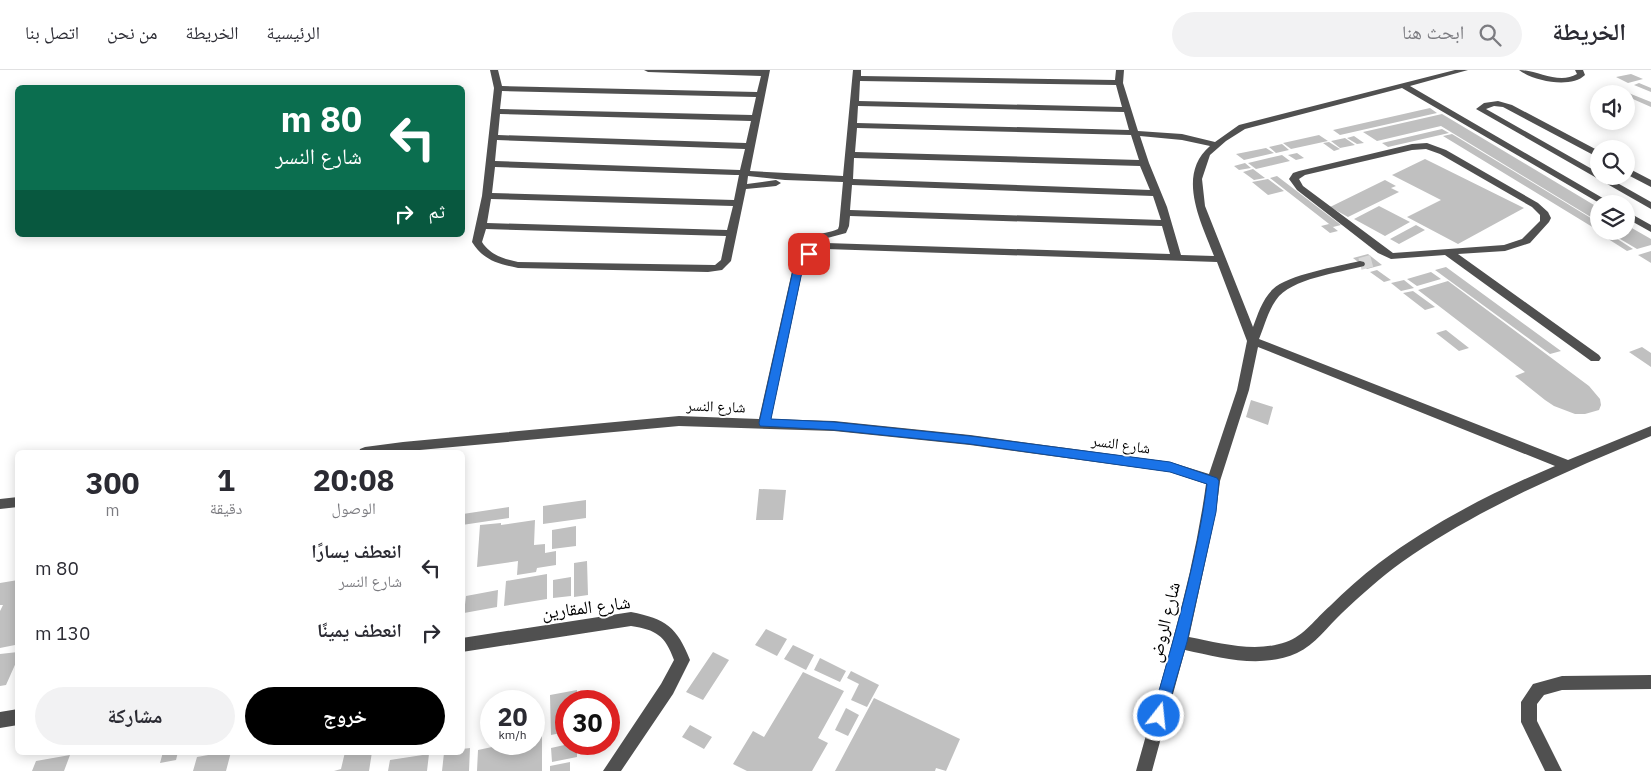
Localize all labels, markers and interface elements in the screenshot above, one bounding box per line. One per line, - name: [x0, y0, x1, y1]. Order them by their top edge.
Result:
- search box: [1172, 12, 1522, 57]
- text: الخريطة: [1552, 15, 1626, 47]
- text: ابحث هنا: [1402, 20, 1464, 44]
- text: اتصل بنا: [25, 21, 79, 44]
- text: من نحن: [107, 21, 158, 44]
- text: الخريطة: [186, 21, 239, 44]
- text: الرئيسية: [267, 21, 320, 44]
- icon: search: [1476, 21, 1504, 49]
- map controls: [1590, 85, 1635, 240]
- button: sound: [1590, 85, 1635, 130]
- text: 80 m: [280, 96, 362, 142]
- icon: left: [380, 105, 445, 170]
- button: search: [1590, 140, 1635, 185]
- text: شارع النسر: [275, 141, 362, 170]
- button: layers: [1590, 195, 1635, 240]
- text: ثم: [428, 199, 445, 223]
- icon: right: [390, 200, 418, 228]
- pin: [788, 233, 830, 275]
- icon: arrive: [795, 240, 823, 268]
- street label: شارع النسر: [685, 395, 746, 418]
- street label: شارع النسر: [1089, 430, 1152, 459]
- text: 1: [217, 460, 235, 499]
- text: 20:08: [313, 460, 395, 499]
- text: 300: [85, 463, 139, 502]
- text: دقيقة: [210, 498, 242, 518]
- text: الوصول: [332, 498, 376, 518]
- text: m: [105, 500, 119, 520]
- text: انعطف يسارًا: [311, 539, 402, 563]
- icon: left: [417, 554, 445, 582]
- text: 80 m: [35, 556, 79, 580]
- text: شارع النسر: [339, 571, 402, 591]
- street label: شارع الروض: [1143, 579, 1185, 665]
- street label: شارع المقارين: [540, 590, 632, 624]
- text: انعطف يمينًا: [317, 618, 402, 642]
- icon: right: [417, 619, 445, 647]
- text: 130 m: [35, 621, 90, 645]
- button: مشاركة: [35, 687, 235, 745]
- button: خروج: [245, 687, 445, 745]
- position arrow: [1132, 689, 1184, 741]
- speed limit sign: 30: [555, 690, 620, 755]
- text: 20: [497, 700, 528, 733]
- text: km/h: [498, 727, 527, 742]

